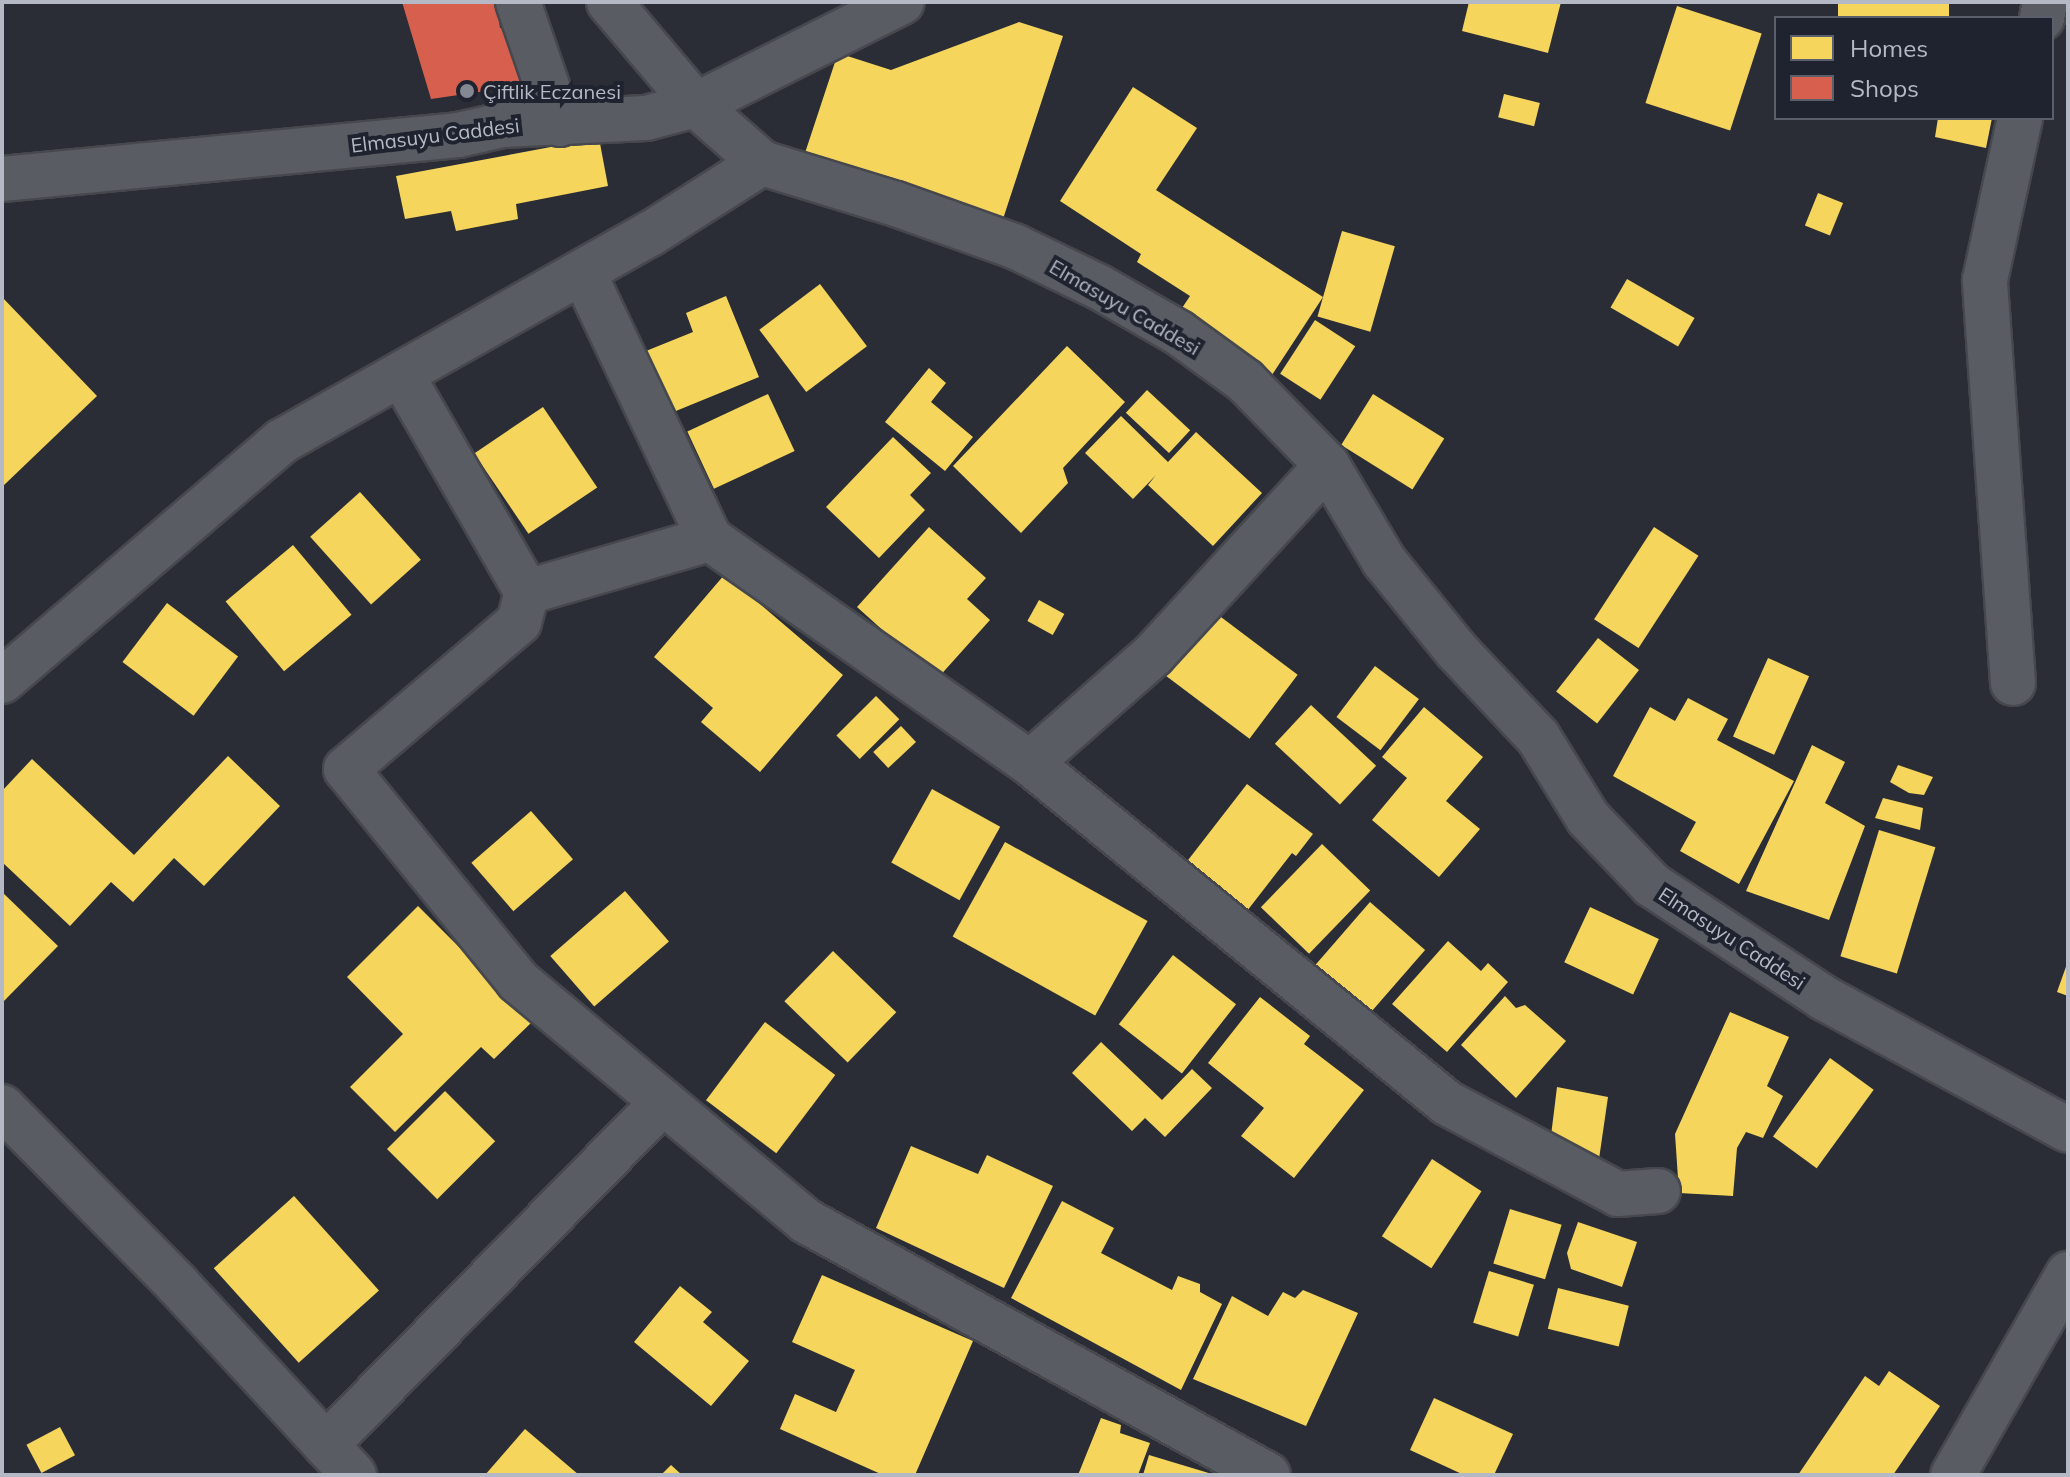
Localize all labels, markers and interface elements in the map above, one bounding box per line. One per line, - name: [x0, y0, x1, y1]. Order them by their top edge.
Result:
- legend: [1774, 16, 2054, 120]
- text: Homes: [1850, 33, 1928, 63]
- text: Shops: [1850, 73, 1919, 103]
- place label: Çiftlik Eczanesi: [483, 79, 621, 103]
- marker: Çiftlik Eczanesi: [458, 82, 476, 100]
- street label: Elmasuyu Caddesi: [349, 113, 521, 157]
- street label: Elmasuyu Caddesi: [1045, 254, 1205, 360]
- street label: Elmasuyu Caddesi: [1654, 882, 1810, 994]

